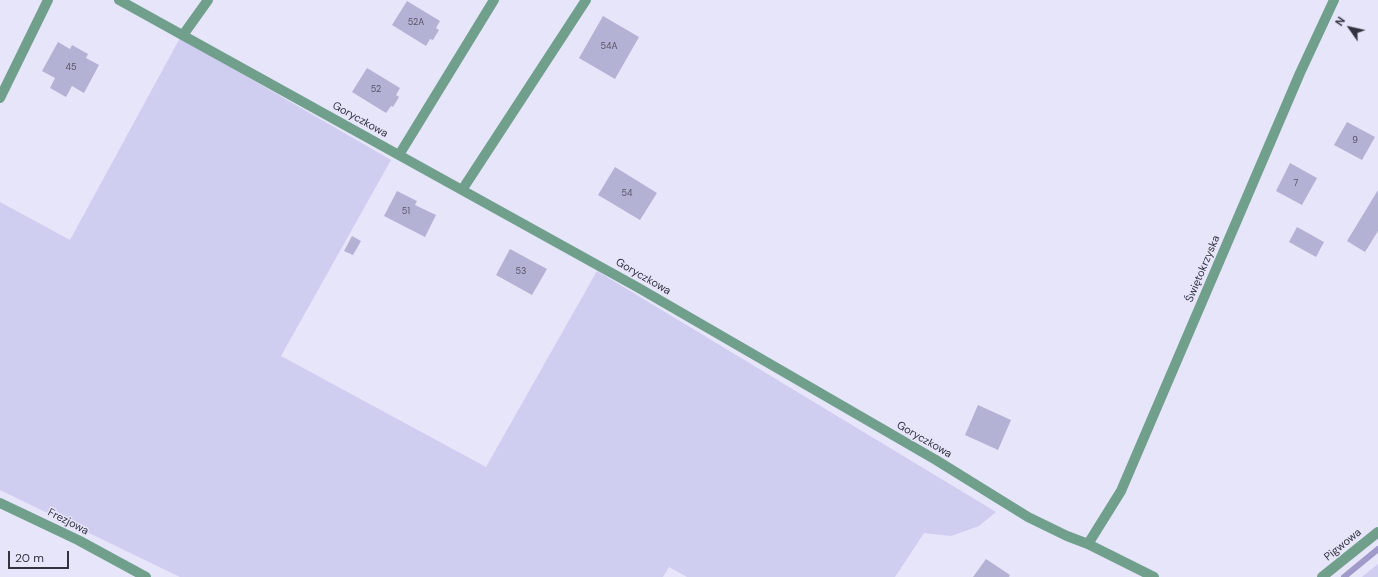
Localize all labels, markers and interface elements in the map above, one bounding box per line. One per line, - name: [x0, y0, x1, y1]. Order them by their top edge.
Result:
- north arrow: [1330, 8, 1370, 48]
- text: N: [1332, 14, 1348, 29]
- house number: 52A: [408, 18, 424, 28]
- house number: 54A: [601, 42, 617, 52]
- house number: 45: [66, 63, 76, 73]
- house number: 52: [371, 85, 381, 95]
- street label: Goryczkowa: [330, 99, 390, 141]
- house number: 9: [1352, 136, 1358, 146]
- house number: 7: [1294, 179, 1298, 189]
- house number: 54: [622, 189, 632, 199]
- house number: 51: [402, 207, 410, 217]
- street label: Świętokrzyska: [1183, 233, 1223, 305]
- street label: Goryczkowa: [613, 256, 673, 298]
- house number: 53: [516, 267, 526, 277]
- street label: Goryczkowa: [894, 419, 954, 461]
- street label: Frezjowa: [45, 506, 91, 538]
- street label: Pigwowa: [1322, 526, 1364, 564]
- scale bar: [10, 543, 71, 569]
- text: 20 m: [15, 550, 44, 566]

